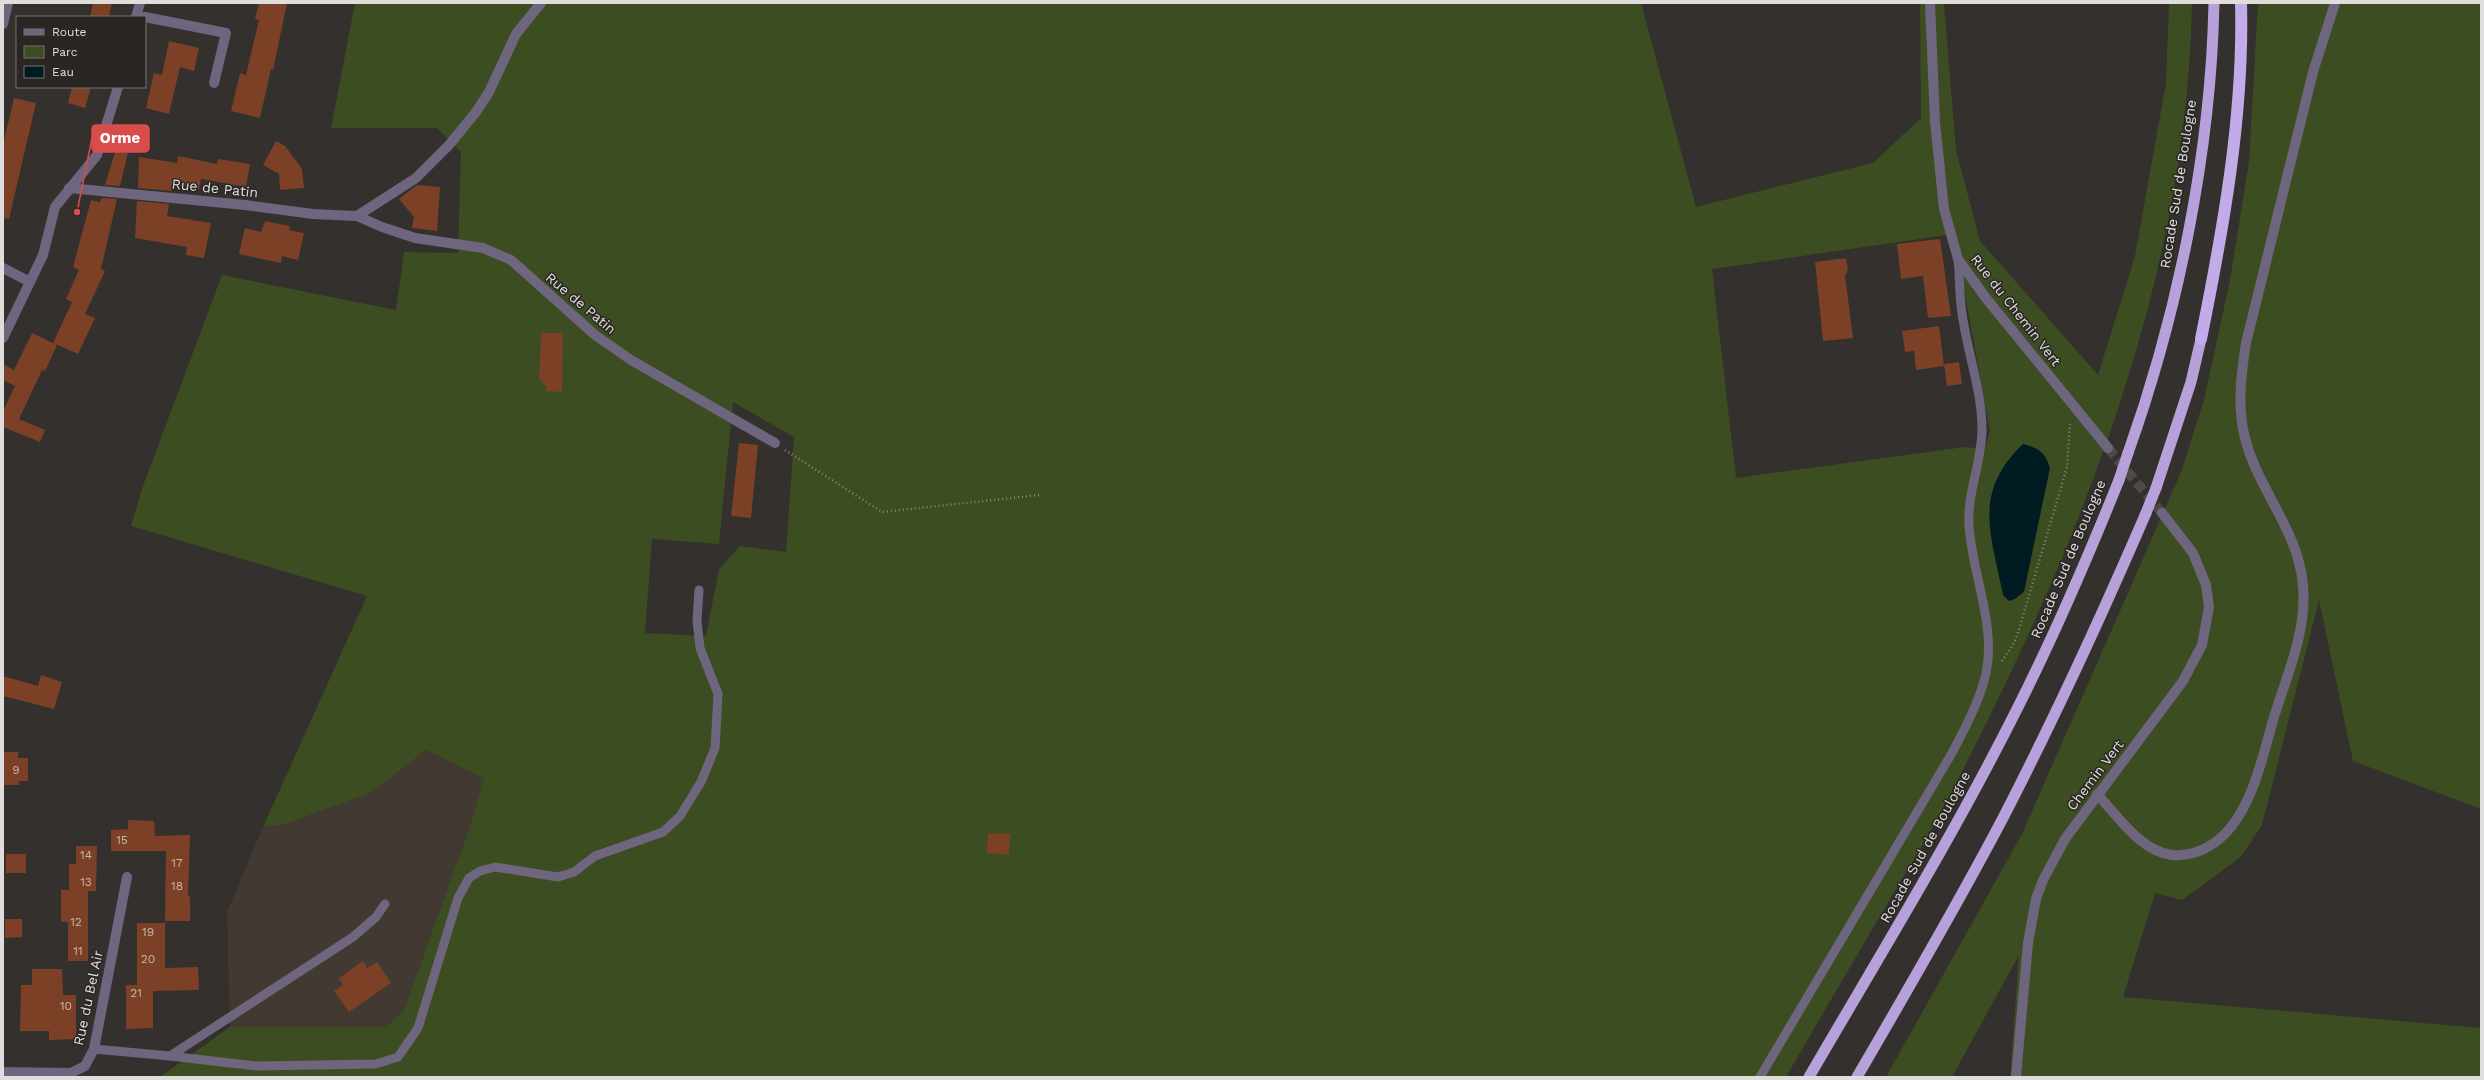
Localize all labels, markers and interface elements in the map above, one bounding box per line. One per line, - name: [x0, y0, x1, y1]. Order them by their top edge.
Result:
- legend: [16, 16, 146, 88]
- text: Route: [52, 25, 86, 39]
- text: Parc: [52, 45, 78, 59]
- text: Eau: [52, 65, 74, 79]
- street label: Rocade Sud de Boulogne: [2157, 98, 2199, 270]
- callout: Orme: [92, 125, 149, 152]
- text: Orme: [100, 129, 140, 147]
- street label: Rue de Patin: [171, 176, 259, 200]
- street label: Rue du Chemin Vert: [1968, 251, 2065, 369]
- street label: Rue de Patin: [543, 269, 619, 337]
- street label: Rocade Sud de Boulogne: [2027, 477, 2109, 641]
- street label: Chemin Vert: [2063, 737, 2127, 813]
- house number: 9: [12, 763, 20, 777]
- street label: Rocade Sud de Boulogne: [1877, 768, 1973, 926]
- house number: 15: [116, 833, 128, 847]
- house number: 14: [80, 848, 92, 862]
- house number: 17: [171, 856, 183, 870]
- house number: 13: [80, 875, 92, 889]
- house number: 18: [171, 879, 183, 893]
- house number: 12: [70, 915, 82, 929]
- house number: 19: [142, 925, 154, 939]
- house number: 11: [73, 944, 83, 958]
- street label: Rue du Bel Air: [70, 949, 106, 1047]
- house number: 20: [141, 952, 155, 966]
- house number: 21: [130, 986, 142, 1000]
- house number: 10: [60, 999, 72, 1013]

